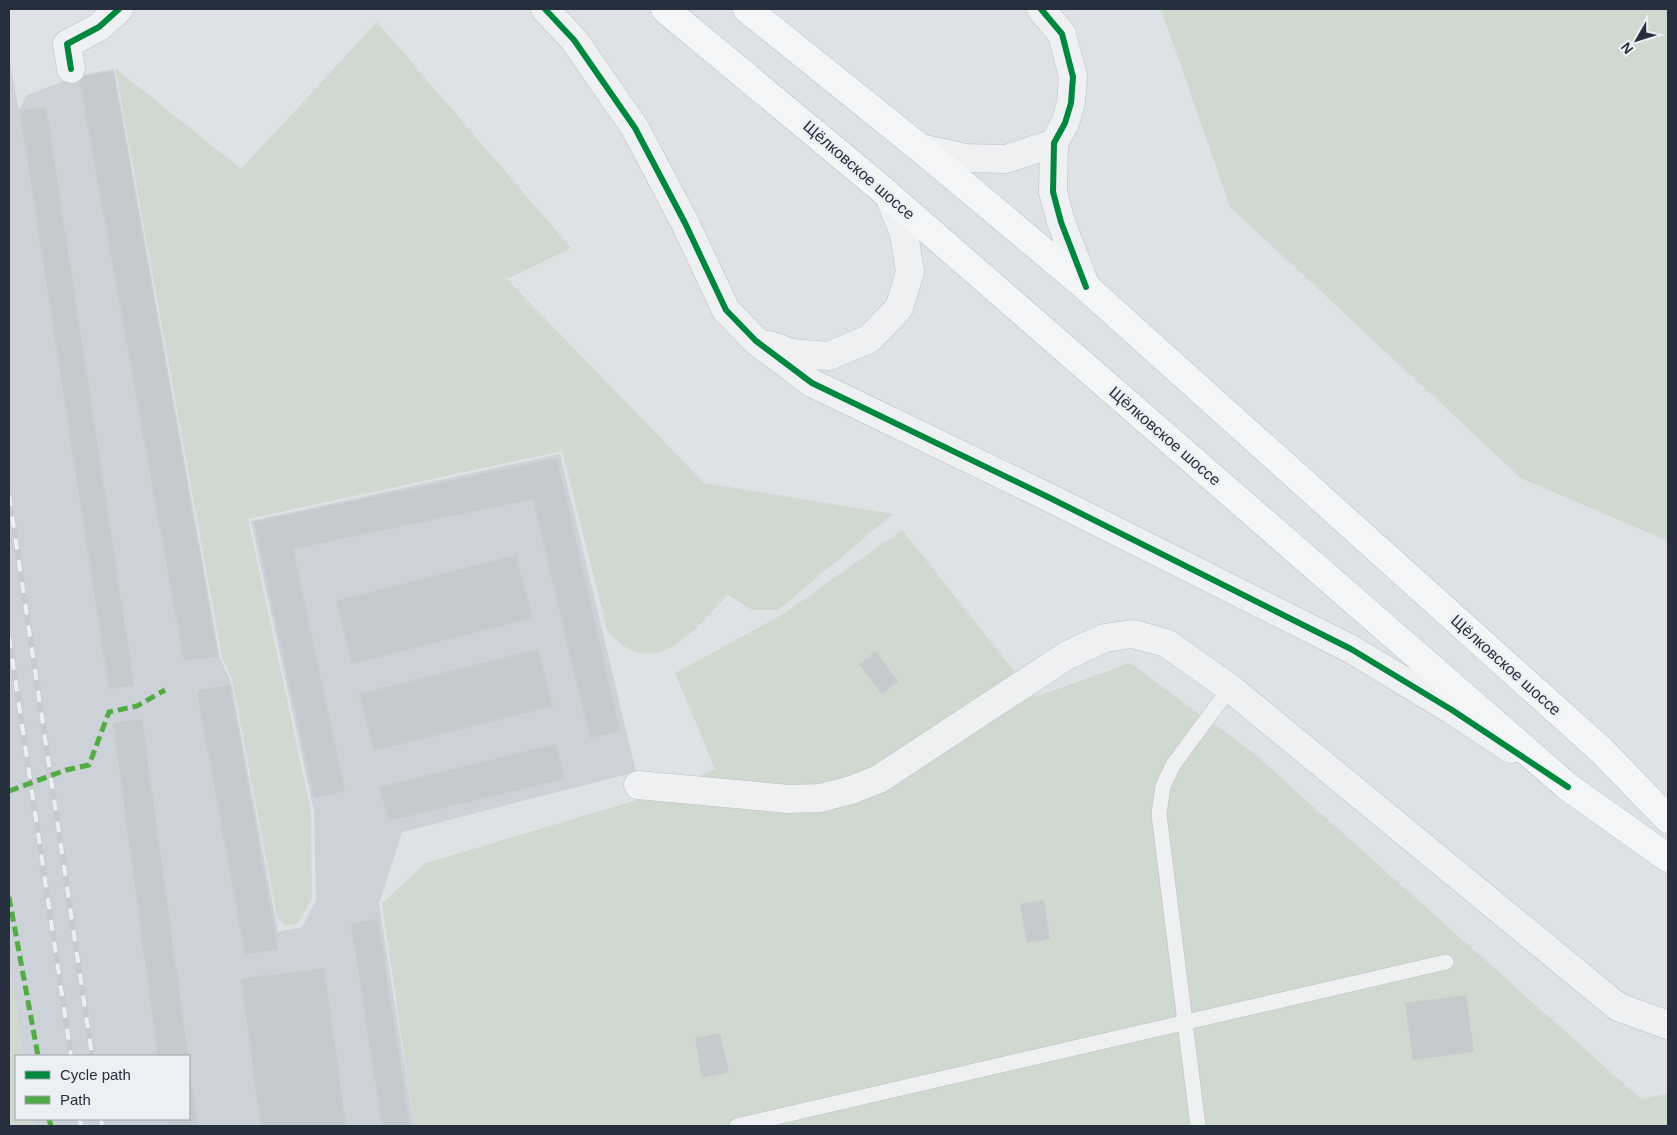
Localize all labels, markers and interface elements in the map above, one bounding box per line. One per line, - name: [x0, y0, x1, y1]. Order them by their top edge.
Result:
- north arrow: [1612, 15, 1662, 65]
- text: N: [1617, 39, 1636, 57]
- street label: Щёлковское шоссе: [800, 117, 918, 223]
- street label: Щёлковское шоссе: [1106, 383, 1224, 489]
- street label: Щёлковское шоссе: [1448, 611, 1564, 719]
- legend: [15, 1055, 190, 1120]
- text: Cycle path: [60, 1066, 131, 1083]
- text: Path: [60, 1091, 91, 1108]

